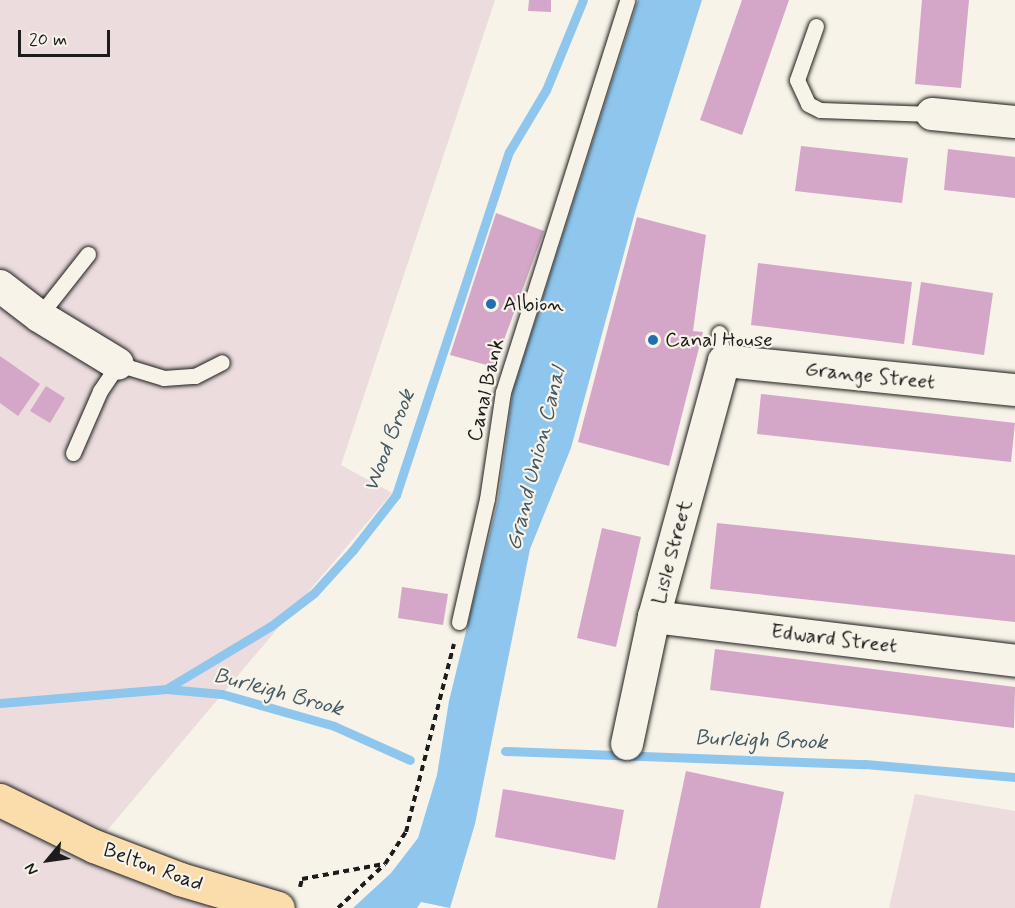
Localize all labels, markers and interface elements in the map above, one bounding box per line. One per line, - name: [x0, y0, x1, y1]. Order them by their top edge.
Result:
- scale bar: [21, 18, 112, 56]
- text: 20 m: [29, 28, 67, 52]
- place label: Albion: [503, 291, 564, 317]
- marker: Albion: [484, 297, 498, 311]
- place label: Canal House: [665, 327, 772, 353]
- marker: Canal House: [646, 333, 660, 347]
- street label: Canal Bank: [462, 337, 510, 443]
- street label: Grange Street: [802, 356, 938, 396]
- water label: Grand Union Canal: [502, 369, 572, 549]
- water label: Wood Brook: [359, 386, 421, 496]
- street label: Lisle Street: [646, 497, 698, 607]
- street label: Edward Street: [768, 619, 900, 659]
- water label: Burleigh Brook: [211, 663, 345, 723]
- water label: Burleigh Brook: [694, 726, 828, 756]
- north arrow: [18, 830, 78, 890]
- street label: Belton Road: [100, 837, 206, 897]
- text: N: [20, 859, 44, 879]

